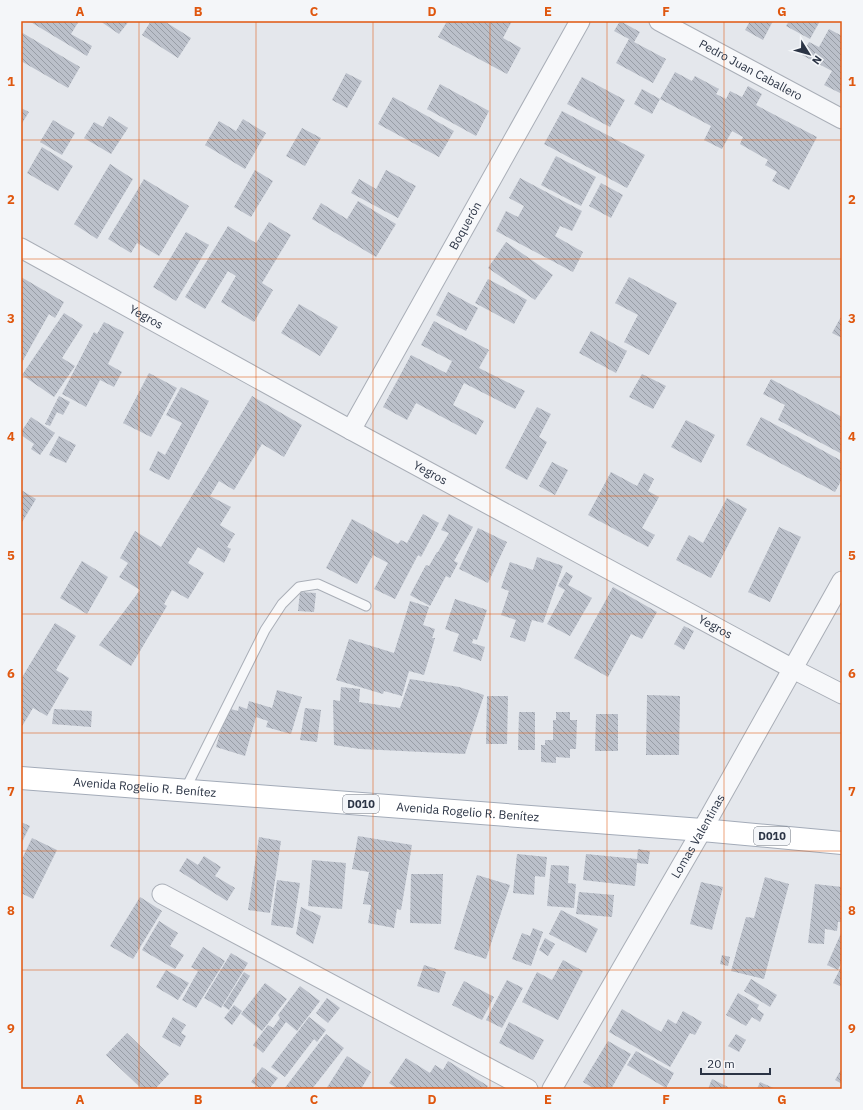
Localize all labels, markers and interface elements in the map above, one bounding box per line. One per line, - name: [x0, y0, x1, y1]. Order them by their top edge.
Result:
- text: A: [76, 3, 85, 20]
- text: B: [194, 3, 203, 20]
- text: C: [310, 3, 319, 20]
- text: D: [427, 3, 437, 20]
- text: E: [544, 3, 552, 20]
- text: F: [662, 3, 670, 20]
- text: G: [777, 3, 787, 20]
- north arrow: [789, 34, 829, 74]
- street label: Pedro Juan Caballero: [697, 36, 805, 104]
- text: N: [809, 53, 825, 67]
- text: 1: [7, 73, 15, 90]
- text: 1: [848, 73, 856, 90]
- text: 2: [7, 191, 15, 208]
- text: 2: [848, 191, 856, 208]
- street label: Boquerón: [445, 199, 484, 252]
- street label: Yegros: [127, 301, 166, 332]
- text: 3: [7, 310, 15, 327]
- text: 3: [848, 310, 856, 327]
- text: 4: [7, 428, 15, 445]
- text: 4: [848, 428, 856, 445]
- street label: Yegros: [411, 457, 450, 488]
- text: 5: [7, 547, 15, 564]
- text: 5: [848, 547, 856, 564]
- street label: Yegros: [696, 611, 735, 642]
- text: 6: [7, 665, 15, 682]
- text: 6: [848, 665, 856, 682]
- street label: Avenida Rogelio R. Benítez: [73, 774, 217, 800]
- text: 7: [7, 783, 15, 800]
- text: 7: [848, 783, 856, 800]
- street label: Lomas Valentinas: [668, 791, 728, 881]
- road number: D010: [343, 795, 379, 813]
- street label: Avenida Rogelio R. Benítez: [396, 799, 540, 825]
- road number: D010: [754, 827, 790, 845]
- text: 8: [7, 902, 15, 919]
- text: 8: [848, 902, 856, 919]
- text: 9: [7, 1020, 15, 1037]
- text: 9: [848, 1020, 856, 1037]
- scale bar: [701, 1050, 770, 1076]
- text: 20 m: [707, 1056, 735, 1071]
- text: A: [76, 1091, 85, 1108]
- text: B: [194, 1091, 203, 1108]
- text: C: [310, 1091, 319, 1108]
- text: D: [427, 1091, 437, 1108]
- text: E: [544, 1091, 552, 1108]
- text: F: [662, 1091, 670, 1108]
- text: G: [777, 1091, 787, 1108]

